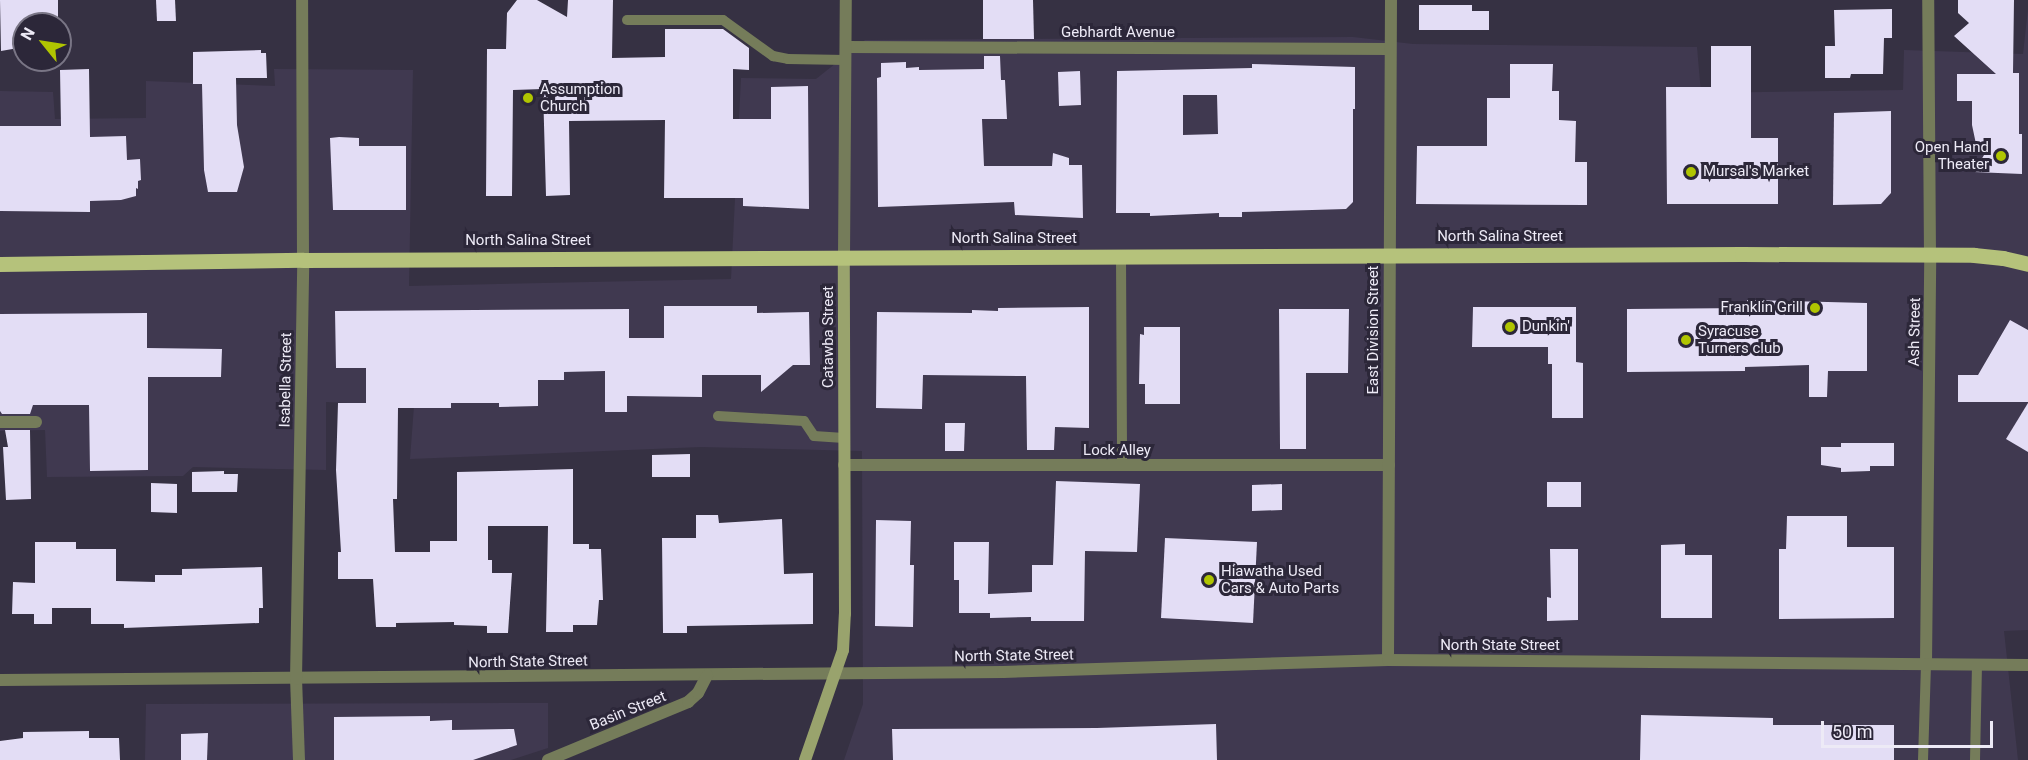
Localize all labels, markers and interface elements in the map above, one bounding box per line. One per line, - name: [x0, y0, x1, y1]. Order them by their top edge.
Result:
- north arrow: [12, 12, 72, 72]
- text: N: [17, 24, 39, 43]
- street label: Gebhardt Avenue: [1061, 24, 1175, 42]
- place label: Assumption Church: [540, 80, 621, 115]
- marker: Assumption Church: [521, 91, 535, 105]
- place label: Open Hand Theater: [1915, 138, 1989, 173]
- marker: Open Hand Theater: [1994, 149, 2008, 163]
- place label: Mursal's Market: [1703, 163, 1809, 181]
- marker: Mursal's Market: [1684, 165, 1698, 179]
- street label: North Salina Street: [1437, 228, 1563, 246]
- street label: North Salina Street: [951, 230, 1077, 248]
- street label: North Salina Street: [465, 232, 591, 250]
- street label: East Division Street: [1365, 266, 1383, 394]
- street label: Catawba Street: [820, 286, 838, 388]
- street label: Ash Street: [1905, 297, 1925, 367]
- place label: Franklin Grill: [1721, 299, 1803, 317]
- marker: Franklin Grill: [1808, 301, 1822, 315]
- place label: Dunkin': [1522, 318, 1570, 336]
- marker: Dunkin': [1503, 320, 1517, 334]
- place label: Syracuse Turners club: [1698, 322, 1781, 357]
- street label: Isabella Street: [276, 332, 296, 428]
- marker: Syracuse Turners club: [1679, 333, 1693, 347]
- street label: Lock Alley: [1083, 442, 1151, 460]
- place label: Hiawatha Used Cars & Auto Parts: [1221, 562, 1339, 597]
- marker: Hiawatha Used Cars & Auto Parts: [1202, 573, 1216, 587]
- street label: North State Street: [1440, 637, 1560, 655]
- street label: North State Street: [954, 646, 1074, 666]
- street label: North State Street: [468, 652, 588, 672]
- street label: Basin Street: [587, 688, 669, 734]
- scale bar: [1824, 709, 1996, 747]
- text: 50 m: [1832, 721, 1872, 742]

